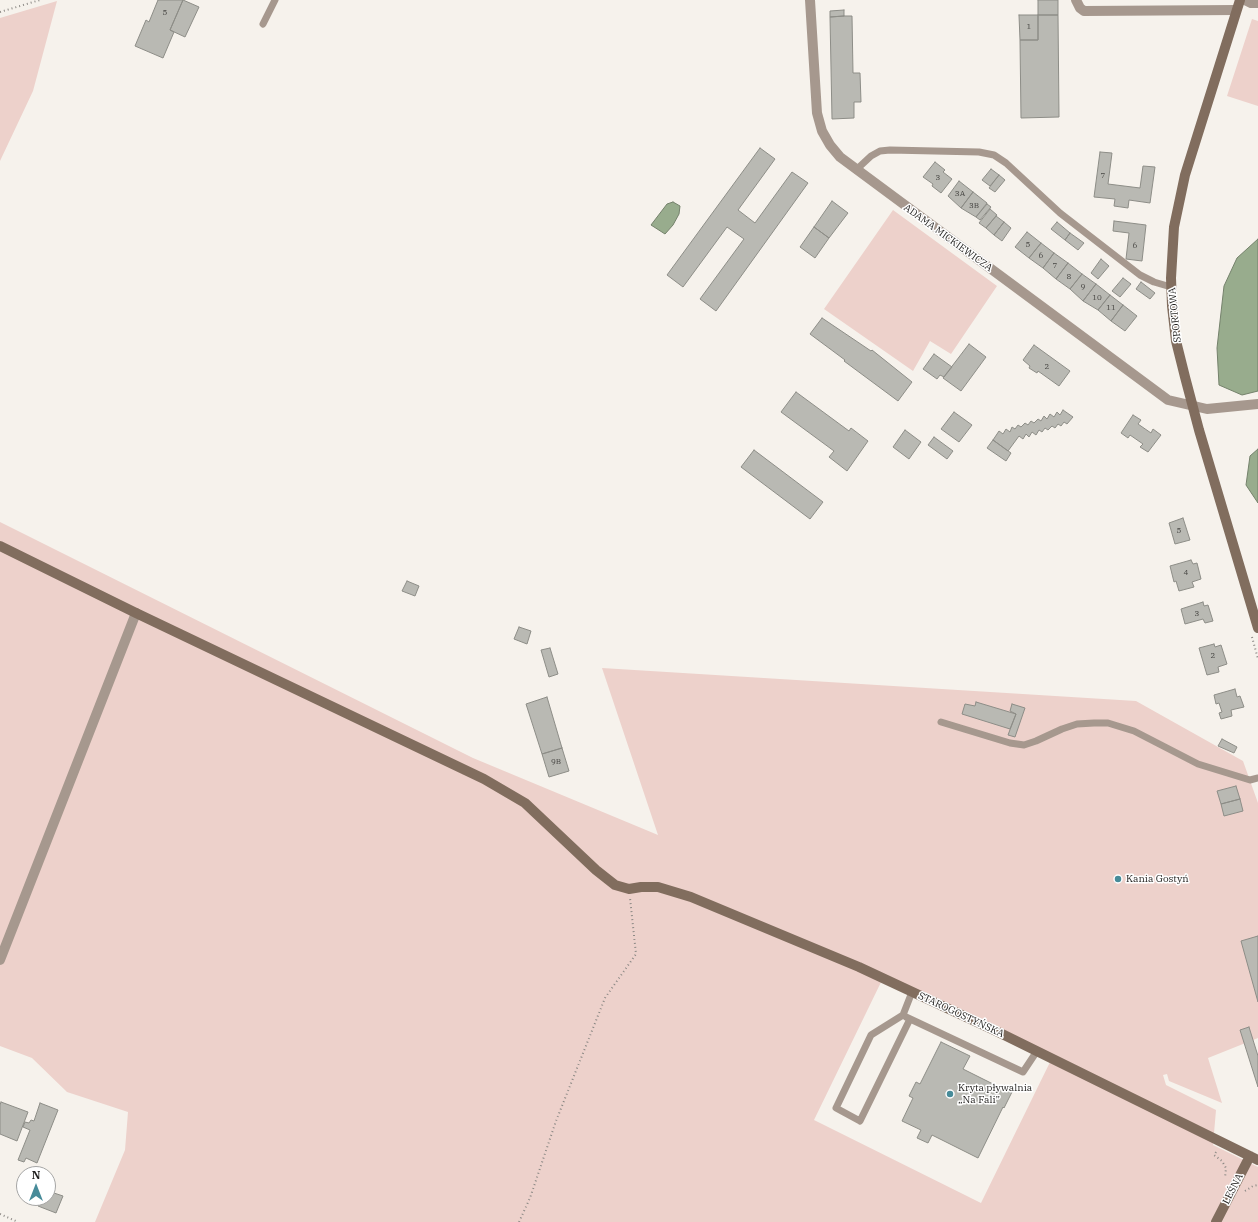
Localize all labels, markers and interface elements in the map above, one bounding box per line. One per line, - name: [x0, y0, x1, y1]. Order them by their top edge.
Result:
- house number: 5: [163, 8, 167, 18]
- house number: 1: [1027, 22, 1031, 32]
- house number: 7: [1101, 171, 1105, 181]
- house number: 3: [936, 173, 940, 183]
- house number: 3A: [955, 189, 965, 199]
- house number: 3B: [969, 201, 979, 211]
- street label: ADAMA MICKIEWICZA: [901, 202, 995, 274]
- house number: 5: [1026, 240, 1030, 250]
- house number: 6: [1133, 241, 1137, 251]
- house number: 6: [1039, 251, 1043, 261]
- house number: 7: [1053, 261, 1057, 271]
- house number: 8: [1067, 272, 1071, 282]
- house number: 9: [1081, 282, 1085, 292]
- street label: SPORTOWA: [1166, 287, 1184, 343]
- house number: 10: [1092, 293, 1102, 303]
- house number: 11: [1106, 303, 1116, 313]
- house number: 2: [1045, 362, 1049, 372]
- house number: 5: [1177, 526, 1181, 536]
- house number: 4: [1184, 568, 1188, 578]
- house number: 3: [1195, 609, 1199, 619]
- house number: 2: [1211, 651, 1215, 661]
- house number: 9B: [551, 757, 561, 767]
- place label: Kania Gostyń: [1126, 873, 1189, 885]
- marker: Kania Gostyń: [1113, 874, 1123, 884]
- street label: STAROGOSTYŃSKA: [916, 990, 1006, 1040]
- place label: Kryta pływalnia „Na Fali”: [958, 1082, 1032, 1106]
- marker: Kryta pływalnia „Na Fali”: [945, 1089, 955, 1099]
- north arrow: [16, 1166, 56, 1206]
- text: N: [32, 1168, 40, 1182]
- street label: LEŚNA: [1220, 1172, 1246, 1206]

